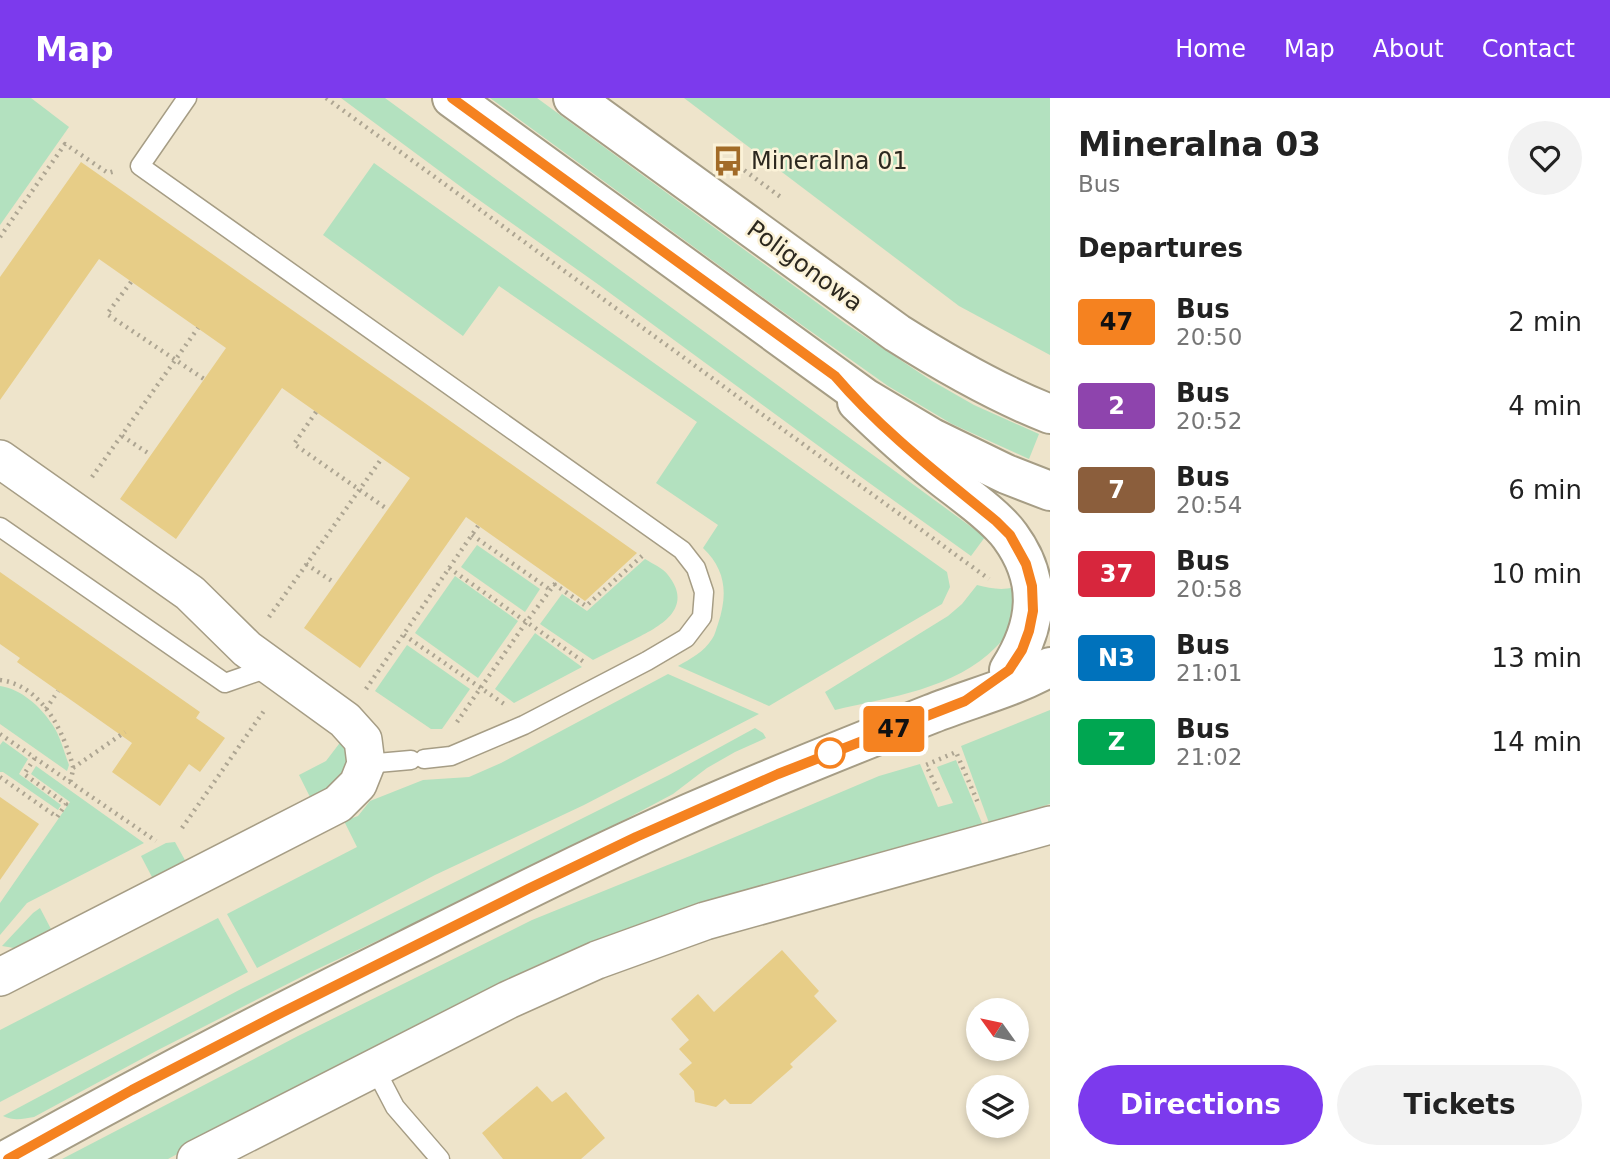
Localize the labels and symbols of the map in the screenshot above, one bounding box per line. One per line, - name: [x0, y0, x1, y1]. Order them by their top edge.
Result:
- bus stop icon: Mineralna 01: [711, 144, 745, 178]
- place label: Mineralna 01: [751, 147, 908, 175]
- street label: Poligonowa: [742, 215, 868, 317]
- line badge: 47: [862, 706, 926, 752]
- unlabelled marker: [815, 738, 845, 768]
- north arrow: [966, 998, 1029, 1060]

